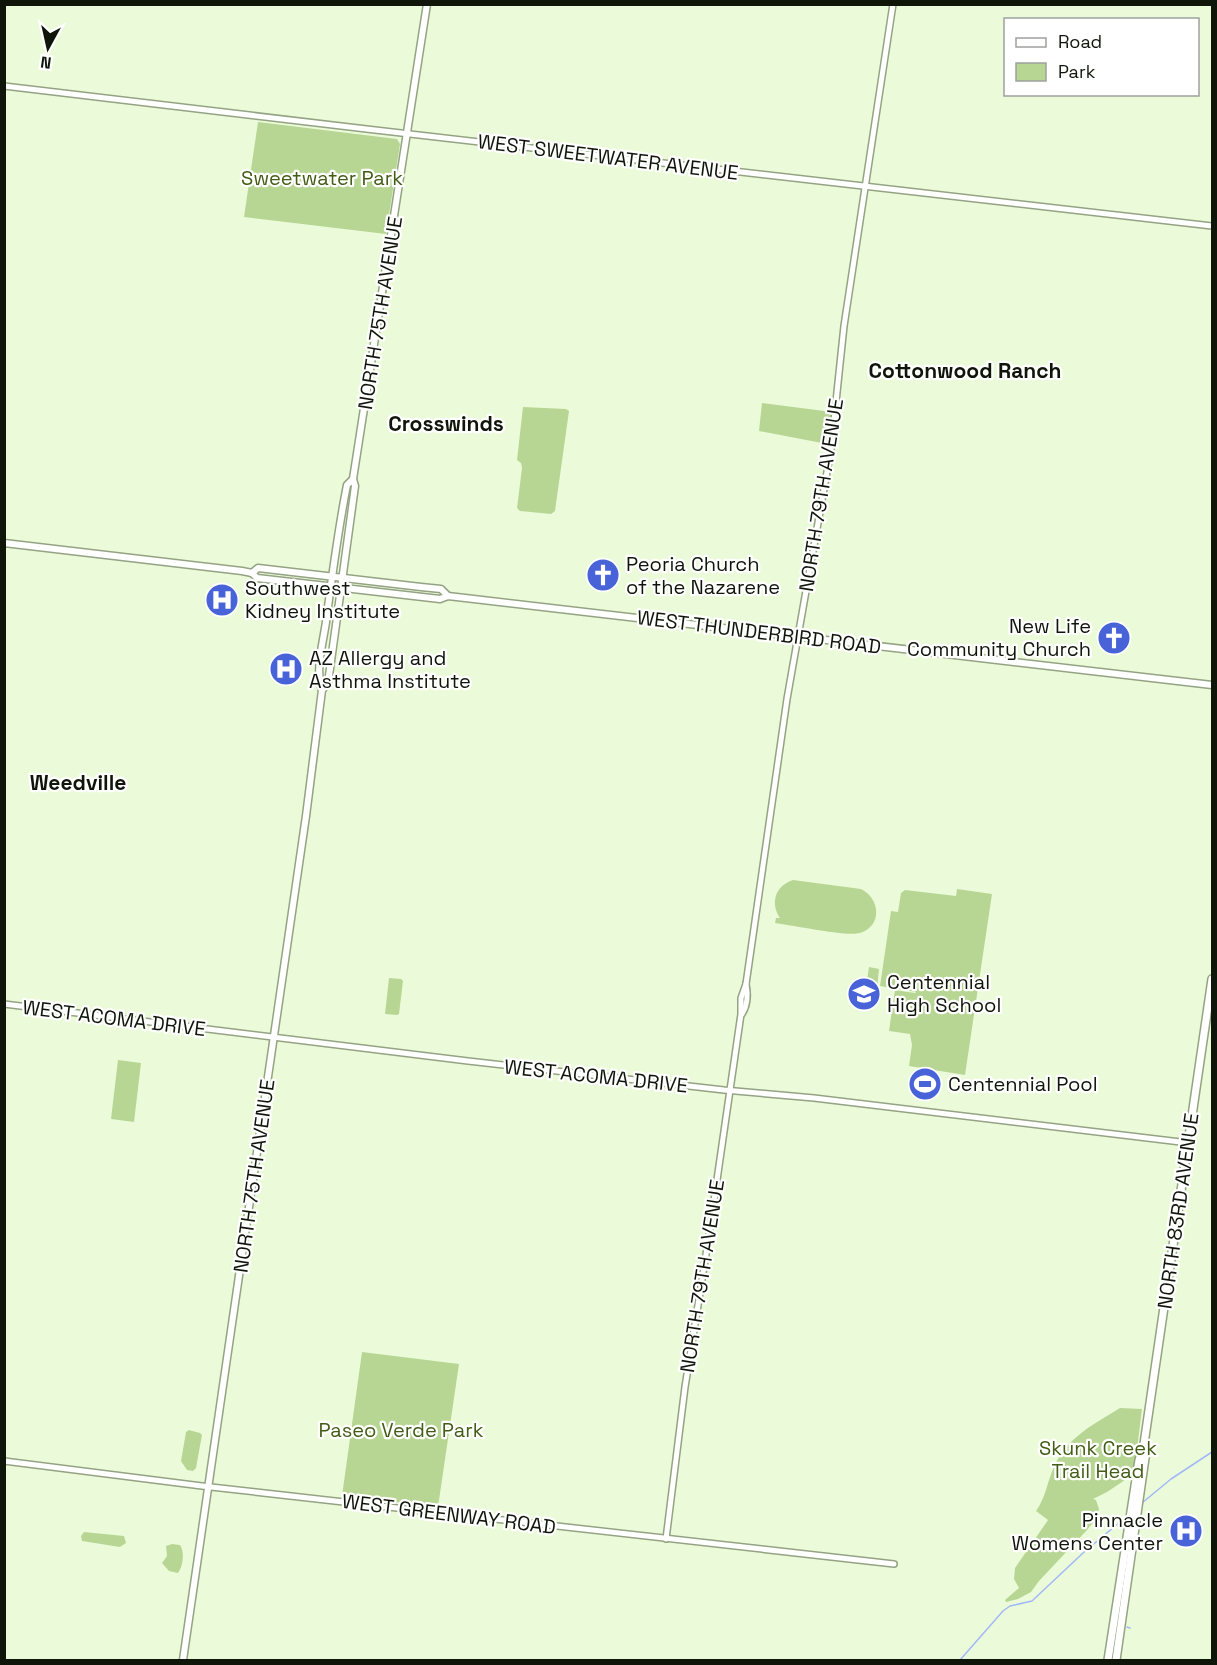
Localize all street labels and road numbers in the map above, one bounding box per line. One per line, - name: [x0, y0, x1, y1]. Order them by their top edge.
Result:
- street label: WEST SWEETWATER AVENUE: [476, 128, 740, 186]
- street label: NORTH 75TH AVENUE: [352, 215, 408, 411]
- street label: NORTH 79TH AVENUE: [793, 396, 849, 594]
- street label: WEST THUNDERBIRD ROAD: [635, 604, 883, 660]
- street label: WEST ACOMA DRIVE: [21, 994, 207, 1042]
- street label: WEST ACOMA DRIVE: [503, 1053, 689, 1099]
- street label: NORTH 75TH AVENUE: [228, 1078, 280, 1274]
- street label: NORTH 83RD AVENUE: [1151, 1111, 1205, 1311]
- street label: NORTH 79TH AVENUE: [674, 1177, 730, 1375]
- street label: WEST GREENWAY ROAD: [341, 1488, 557, 1540]

